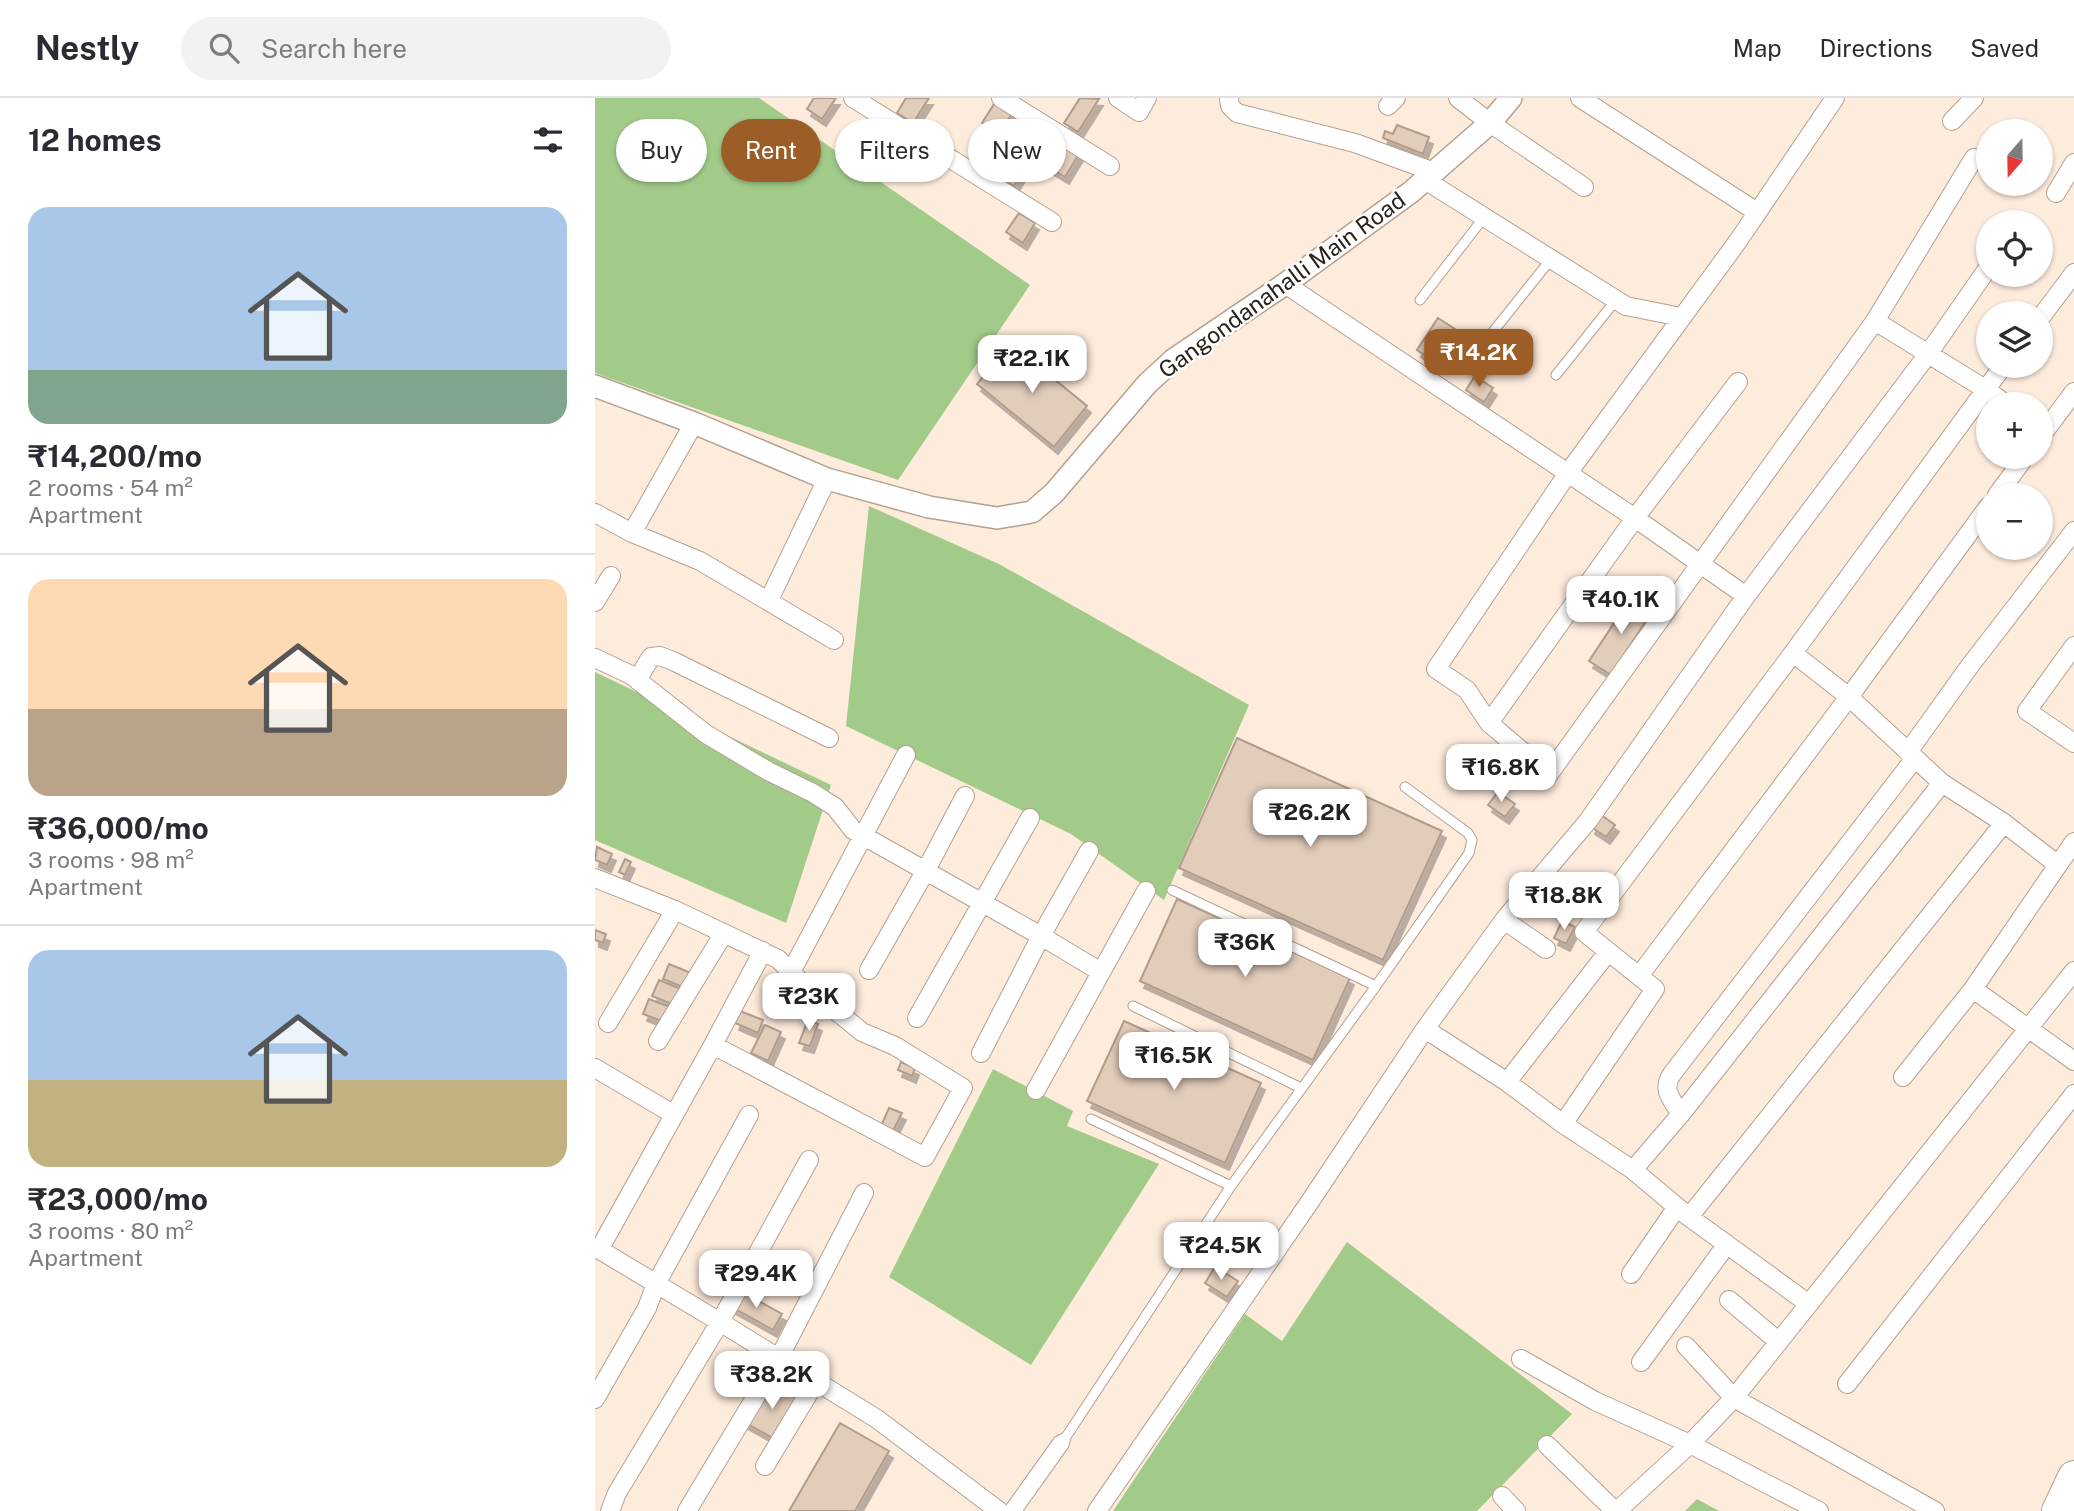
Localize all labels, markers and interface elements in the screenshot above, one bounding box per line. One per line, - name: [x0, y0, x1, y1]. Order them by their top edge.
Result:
- search box: [181, 17, 671, 80]
- text: Nestly: [35, 29, 139, 67]
- icon: search: [205, 29, 243, 67]
- text: Search here: [261, 33, 407, 64]
- text: Map: [1733, 34, 1782, 62]
- text: Directions: [1820, 34, 1932, 62]
- text: Saved: [1970, 34, 2039, 62]
- chip: Buy: [616, 119, 707, 182]
- chip: Rent: [721, 119, 821, 182]
- chip: Filters: [835, 119, 954, 182]
- chip: New: [968, 119, 1066, 182]
- north arrow: [1976, 119, 2053, 196]
- map controls: [1976, 119, 2053, 560]
- icon: filters: [529, 121, 567, 159]
- text: 12 homes: [28, 122, 162, 158]
- street label: Gangondanahalli Main Road: [1153, 186, 1410, 383]
- button: locate: [1976, 210, 2053, 287]
- icon: home: [235, 253, 361, 379]
- button: layers: [1976, 301, 2053, 378]
- pin: ₹14.2K: [1422, 330, 1536, 389]
- pin: ₹22.1K: [975, 336, 1089, 395]
- text: ₹14.2K: [1440, 338, 1518, 365]
- text: ₹22.1K: [994, 344, 1070, 371]
- button: +: [1976, 392, 2053, 469]
- text: ₹14,200/mo: [28, 438, 202, 474]
- text: 2 rooms · 54 m²: [28, 474, 193, 501]
- button: −: [1976, 483, 2053, 560]
- text: Apartment: [28, 501, 143, 528]
- pin: ₹40.1K: [1564, 576, 1678, 636]
- text: ₹40.1K: [1582, 585, 1660, 612]
- icon: home: [235, 625, 361, 751]
- pin: ₹16.8K: [1444, 744, 1558, 804]
- text: ₹16.8K: [1462, 753, 1540, 780]
- pin: ₹26.2K: [1253, 790, 1367, 849]
- text: ₹26.2K: [1269, 798, 1351, 825]
- text: ₹36,000/mo: [28, 810, 209, 846]
- text: 3 rooms · 98 m²: [28, 846, 194, 873]
- pin: ₹18.8K: [1507, 872, 1621, 932]
- text: Apartment: [28, 873, 143, 900]
- text: ₹18.8K: [1525, 881, 1603, 908]
- pin: ₹36K: [1204, 920, 1286, 979]
- text: ₹36K: [1214, 928, 1276, 955]
- pin: ₹23K: [768, 974, 850, 1033]
- text: ₹23K: [778, 982, 840, 1009]
- icon: home: [235, 996, 361, 1122]
- pin: ₹16.5K: [1117, 1032, 1231, 1092]
- text: ₹16.5K: [1135, 1041, 1213, 1068]
- text: ₹23,000/mo: [28, 1181, 208, 1217]
- text: 3 rooms · 80 m²: [28, 1217, 193, 1244]
- pin: ₹24.5K: [1164, 1222, 1278, 1282]
- text: ₹24.5K: [1180, 1231, 1262, 1258]
- text: Apartment: [28, 1244, 143, 1271]
- pin: ₹29.4K: [699, 1250, 813, 1310]
- text: ₹29.4K: [715, 1259, 797, 1286]
- pin: ₹38.2K: [715, 1352, 829, 1411]
- text: ₹38.2K: [730, 1360, 814, 1387]

